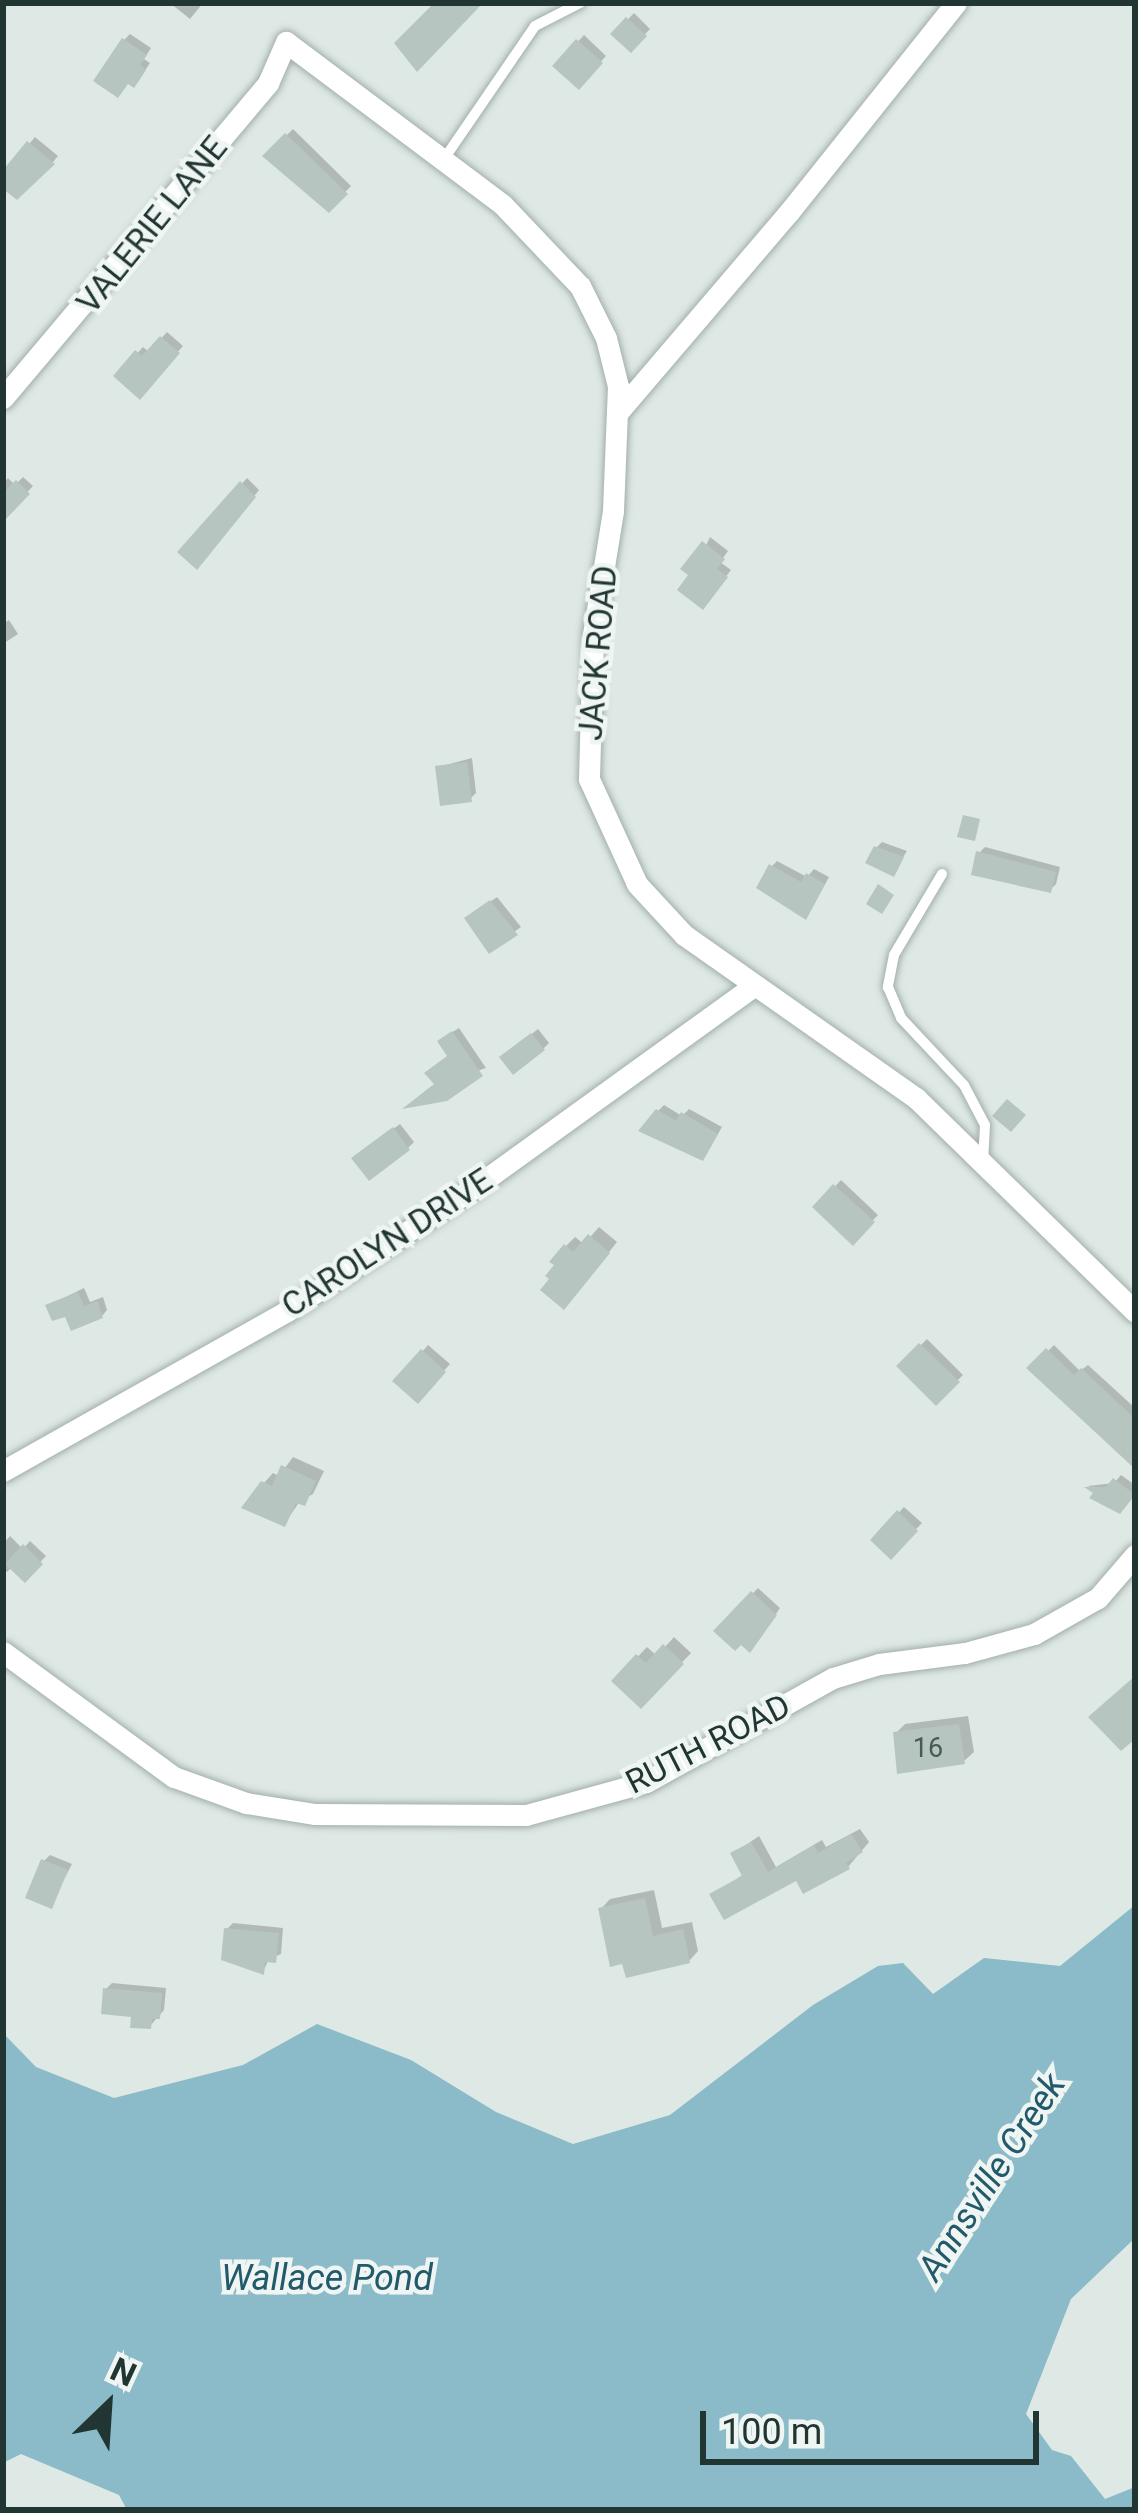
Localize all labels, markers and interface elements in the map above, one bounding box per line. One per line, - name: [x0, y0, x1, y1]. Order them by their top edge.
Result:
- street label: VALERIE LANE: [69, 129, 235, 321]
- street label: JACK ROAD: [571, 564, 625, 742]
- street label: CAROLYN DRIVE: [275, 1160, 499, 1326]
- street label: RUTH ROAD: [619, 1686, 797, 1802]
- house number: 16: [913, 1733, 943, 1765]
- water label: Annsville Creek: [909, 2065, 1075, 2289]
- water label: Wallace Pond: [221, 2257, 433, 2301]
- north arrow: [48, 2345, 168, 2465]
- text: N: [105, 2349, 142, 2395]
- scale bar: [706, 2387, 1045, 2461]
- text: 100 m: [721, 2411, 822, 2453]

